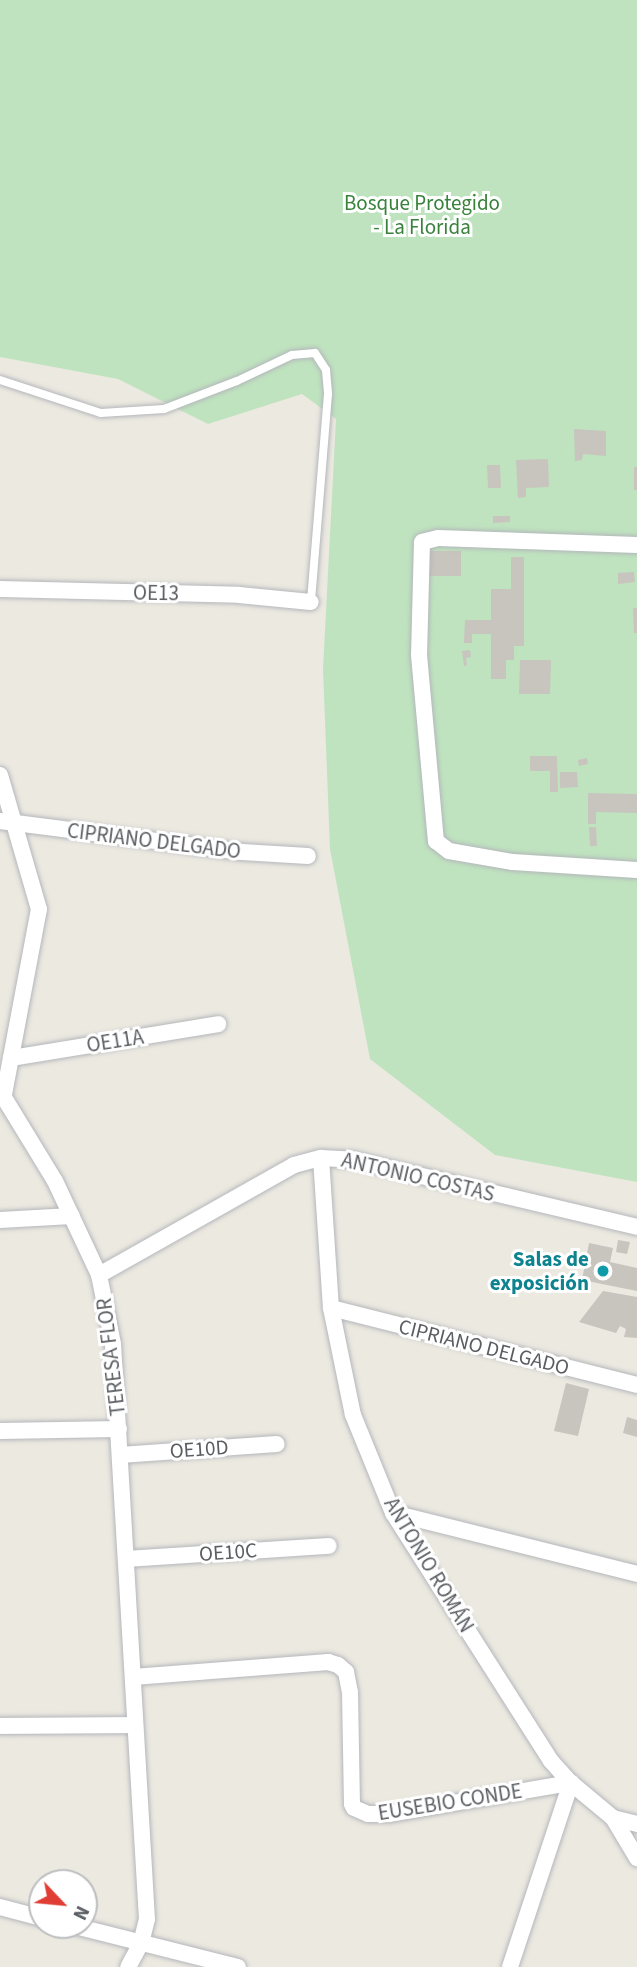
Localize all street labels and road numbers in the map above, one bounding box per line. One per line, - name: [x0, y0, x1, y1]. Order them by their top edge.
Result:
- street label: OE13: [133, 580, 179, 606]
- street label: CIPRIANO DELGADO: [66, 818, 242, 864]
- street label: OE11A: [85, 1024, 145, 1058]
- street label: ANTONIO COSTAS: [339, 1147, 497, 1207]
- street label: TERESA FLOR: [91, 1297, 131, 1417]
- street label: CIPRIANO DELGADO: [396, 1314, 572, 1380]
- street label: OE10D: [169, 1434, 229, 1464]
- street label: ANTONIO ROMÁN: [379, 1493, 479, 1637]
- street label: OE10C: [198, 1537, 258, 1567]
- street label: EUSEBIO CONDE: [376, 1778, 524, 1826]

